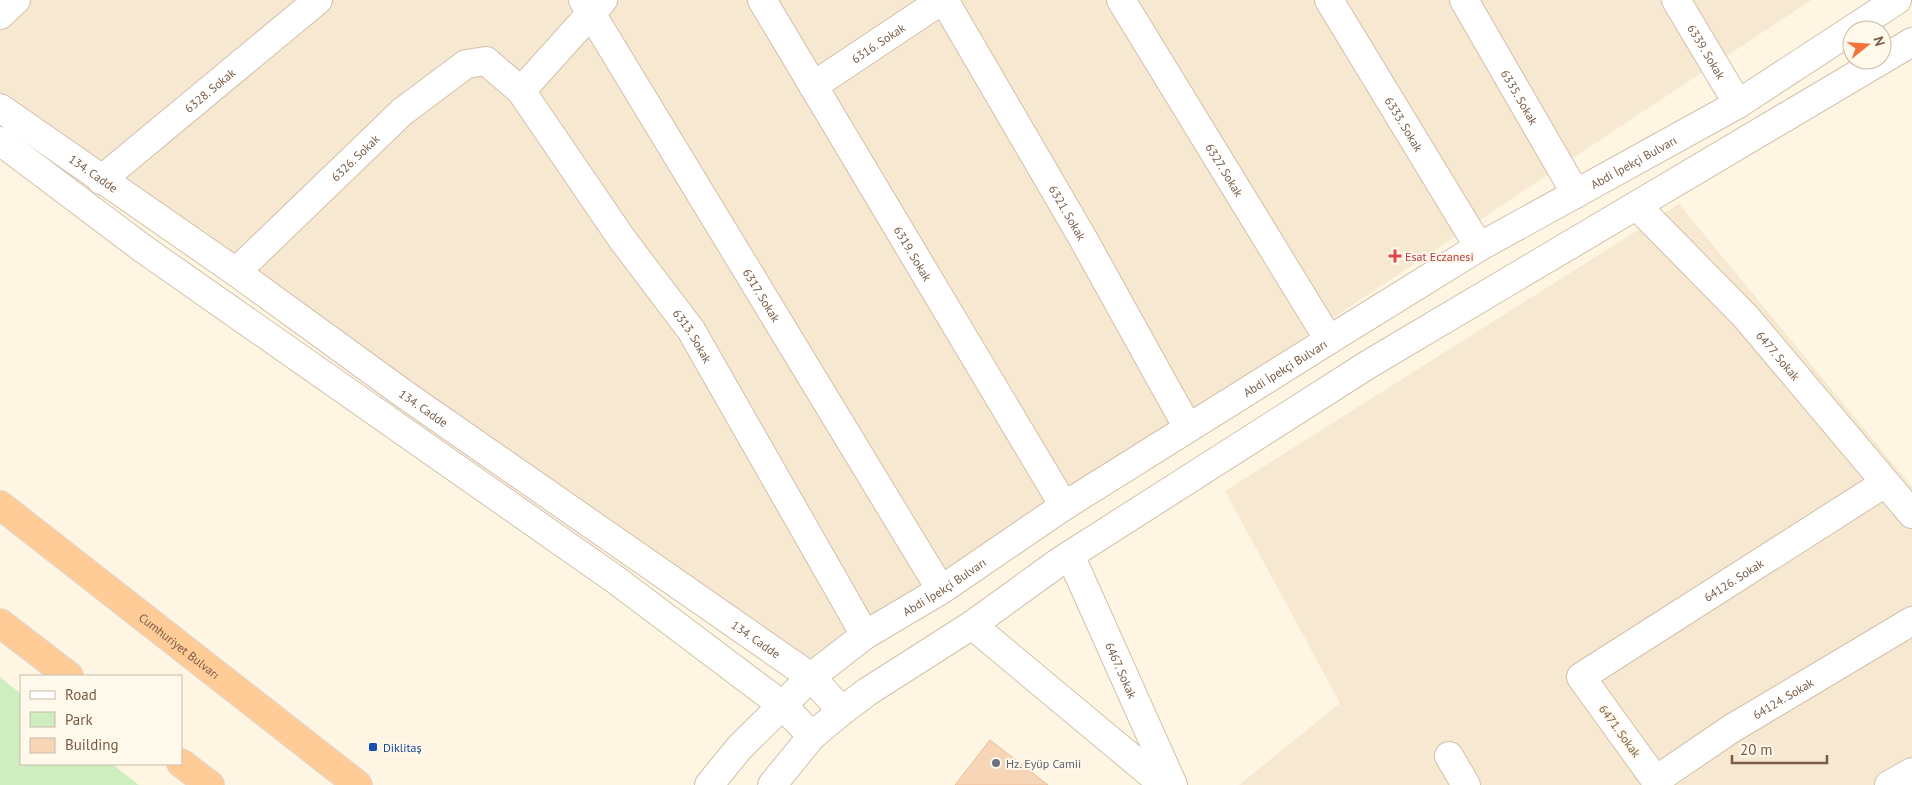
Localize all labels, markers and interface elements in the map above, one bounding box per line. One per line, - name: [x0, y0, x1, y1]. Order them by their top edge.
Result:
- street label: 6316. Sokak: [848, 19, 908, 66]
- north arrow: [1842, 20, 1892, 70]
- street label: 6339. Sokak: [1685, 21, 1729, 82]
- text: N: [1869, 34, 1889, 48]
- street label: 6328. Sokak: [181, 64, 238, 115]
- street label: 6335. Sokak: [1498, 67, 1542, 128]
- street label: 6333. Sokak: [1382, 94, 1427, 154]
- street label: 6326. Sokak: [328, 131, 382, 184]
- street label: Abdi İpekçi Bulvarı: [1588, 132, 1679, 192]
- street label: 6327. Sokak: [1203, 140, 1247, 199]
- street label: 134. Cadde: [66, 151, 121, 195]
- street label: 6321. Sokak: [1046, 182, 1090, 243]
- street label: 6319. Sokak: [891, 223, 935, 284]
- place label: Esat Eczanesi: [1405, 249, 1474, 264]
- marker: Esat Eczanesi: [1389, 250, 1401, 262]
- street label: 6317. Sokak: [740, 265, 784, 325]
- street label: 6313. Sokak: [670, 306, 716, 366]
- street label: 6477. Sokak: [1753, 328, 1804, 384]
- street label: Abdi İpekçi Bulvarı: [1240, 336, 1330, 400]
- street label: 134. Cadde: [396, 386, 451, 430]
- street label: Abdi İpekçi Bulvarı: [900, 554, 989, 619]
- street label: 64126. Sokak: [1701, 555, 1766, 604]
- street label: Cumhuriyet Bulvarı: [136, 609, 223, 682]
- street label: 134. Cadde: [729, 617, 784, 661]
- street label: 6467. Sokak: [1102, 640, 1141, 701]
- street label: 64124. Sokak: [1750, 674, 1816, 722]
- legend: [20, 675, 182, 765]
- text: Road: [65, 685, 97, 704]
- street label: 6471. Sokak: [1596, 702, 1644, 760]
- text: Park: [65, 710, 93, 729]
- scale bar: [1732, 732, 1827, 764]
- text: Building: [65, 735, 119, 754]
- place label: Diklitaş: [383, 740, 422, 755]
- text: 20 m: [1740, 740, 1773, 759]
- marker: Diklitaş: [367, 741, 379, 753]
- place label: Hz. Eyüp Camii: [1006, 756, 1081, 771]
- marker: Hz. Eyüp Camii: [990, 757, 1002, 769]

